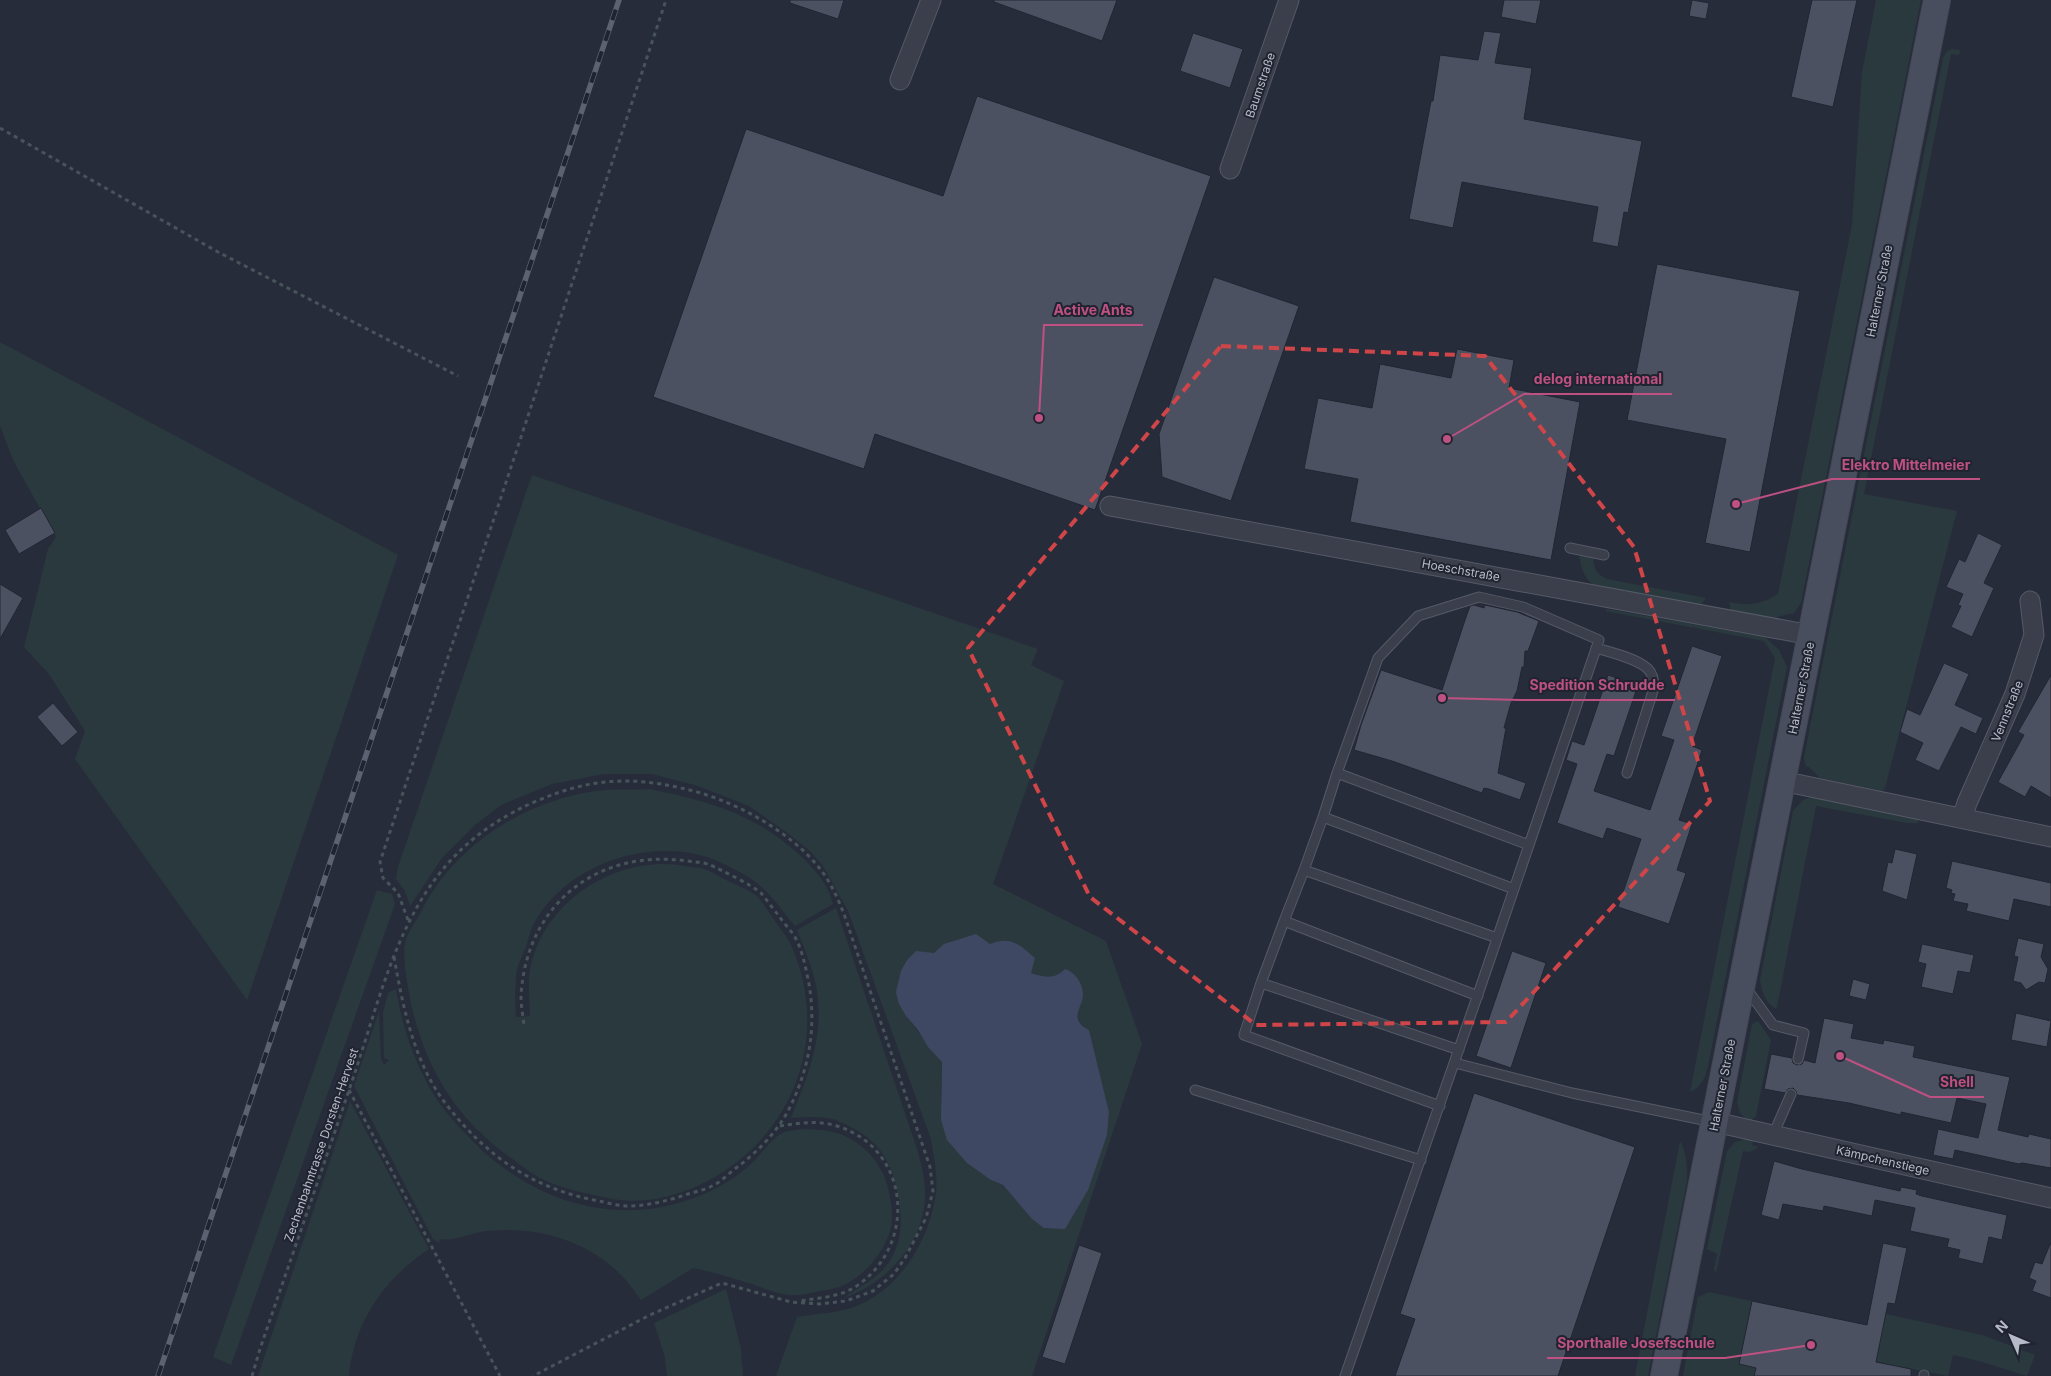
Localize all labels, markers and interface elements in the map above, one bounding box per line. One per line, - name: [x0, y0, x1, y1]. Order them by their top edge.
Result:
- street label: Baumstraße: [1242, 50, 1278, 120]
- street label: Halterner Straße: [1863, 244, 1895, 338]
- callout: Active Ants: [1044, 296, 1143, 325]
- text: Active Ants: [1053, 301, 1133, 318]
- callout: delog international: [1524, 365, 1672, 394]
- text: delog international: [1534, 370, 1662, 387]
- callout: Elektro Mittelmeier: [1832, 450, 1980, 479]
- text: Elektro Mittelmeier: [1842, 456, 1971, 473]
- street label: Hoeschstraße: [1421, 556, 1501, 584]
- street label: Halterner Straße: [1785, 641, 1817, 735]
- callout: Spedition Schrudde: [1520, 671, 1675, 700]
- text: Spedition Schrudde: [1529, 676, 1665, 693]
- street label: Vennstraße: [1988, 678, 2026, 744]
- street label: Halterner Straße: [1706, 1038, 1738, 1132]
- street label: Zechenbahntrasse Dorsten-Hervest: [281, 1046, 361, 1244]
- callout: Shell: [1930, 1068, 1984, 1097]
- text: Shell: [1940, 1073, 1974, 1090]
- street label: Kämpchenstiege: [1835, 1142, 1931, 1178]
- north arrow: [1986, 1311, 2036, 1361]
- text: N: [1992, 1317, 2011, 1336]
- callout: Sporthalle Josefschule: [1547, 1329, 1725, 1358]
- text: Sporthalle Josefschule: [1557, 1334, 1715, 1351]

